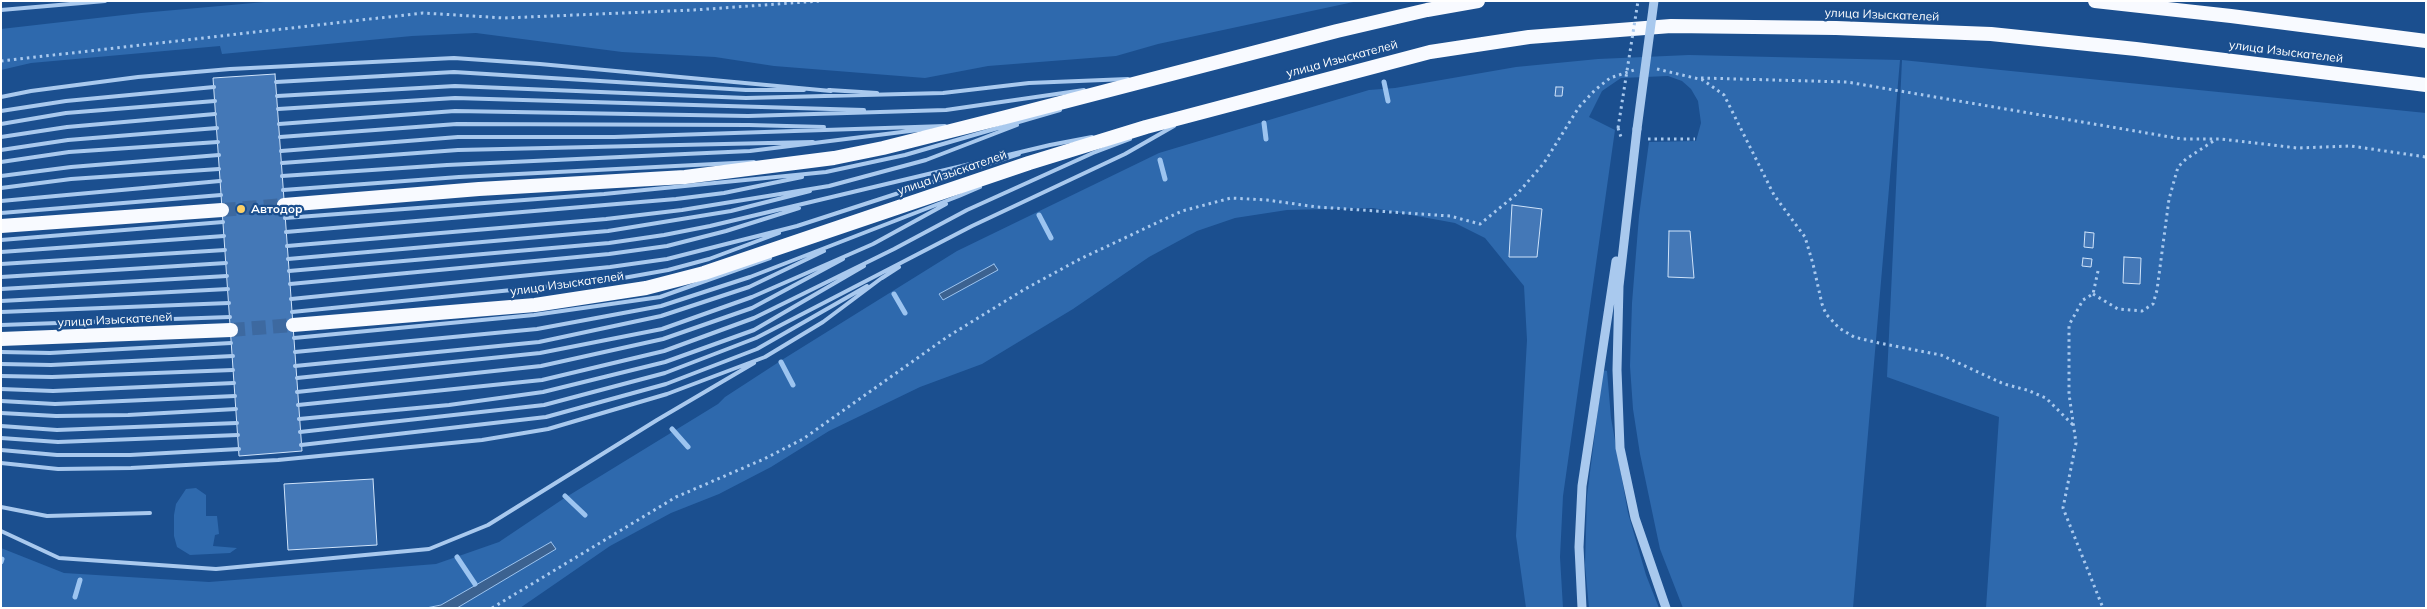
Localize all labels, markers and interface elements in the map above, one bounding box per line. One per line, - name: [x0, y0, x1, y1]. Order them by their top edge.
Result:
- street label: улица Изыскателей: [1824, 6, 1940, 24]
- street label: улица Изыскателей: [1285, 37, 1399, 81]
- street label: улица Изыскателей: [2228, 38, 2344, 66]
- street label: улица Изыскателей: [895, 147, 1009, 199]
- place label: Автодор: [251, 202, 303, 216]
- marker: Автодор: [235, 203, 247, 215]
- street label: улица Изыскателей: [509, 269, 625, 299]
- street label: улица Изыскателей: [57, 310, 173, 330]

